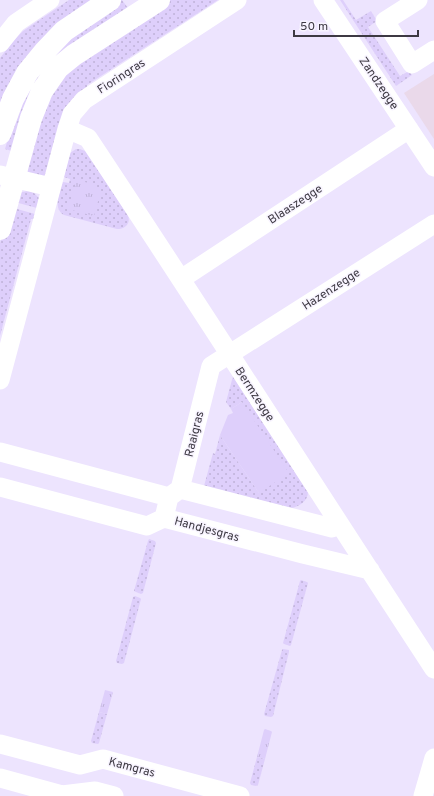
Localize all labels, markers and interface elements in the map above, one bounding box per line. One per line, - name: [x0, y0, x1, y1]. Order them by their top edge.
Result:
- scale bar: [294, 12, 418, 38]
- text: 50 m: [300, 19, 328, 35]
- street label: Zandzegge: [355, 54, 402, 113]
- street label: Fioringras: [94, 55, 149, 98]
- street label: Blaaszegge: [265, 181, 326, 228]
- street label: Hazenzegge: [299, 265, 364, 315]
- street label: Bermzegge: [231, 364, 278, 425]
- street label: Raaigras: [182, 410, 208, 459]
- street label: Handjesgras: [172, 514, 241, 546]
- street label: Kamgras: [107, 754, 157, 782]

